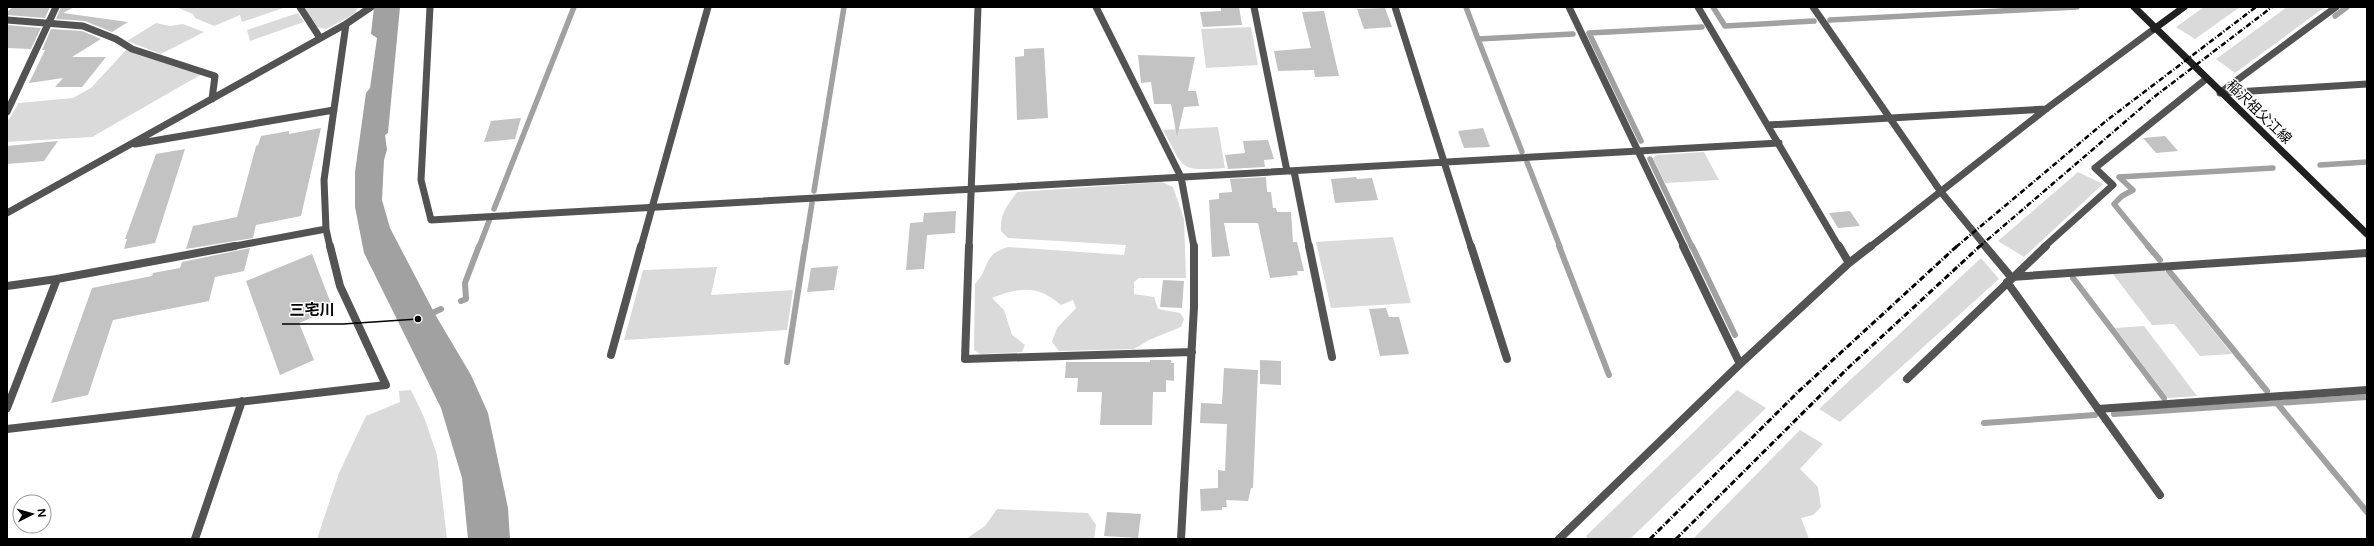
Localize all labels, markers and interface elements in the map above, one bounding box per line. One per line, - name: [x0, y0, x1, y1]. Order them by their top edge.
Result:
- street label: 稲沢祖父江線: [2223, 77, 2295, 147]
- callout: 三宅川: [282, 297, 343, 324]
- text: 三宅川: [289, 301, 335, 319]
- north arrow: [12, 494, 52, 534]
- text: N: [35, 508, 48, 518]

